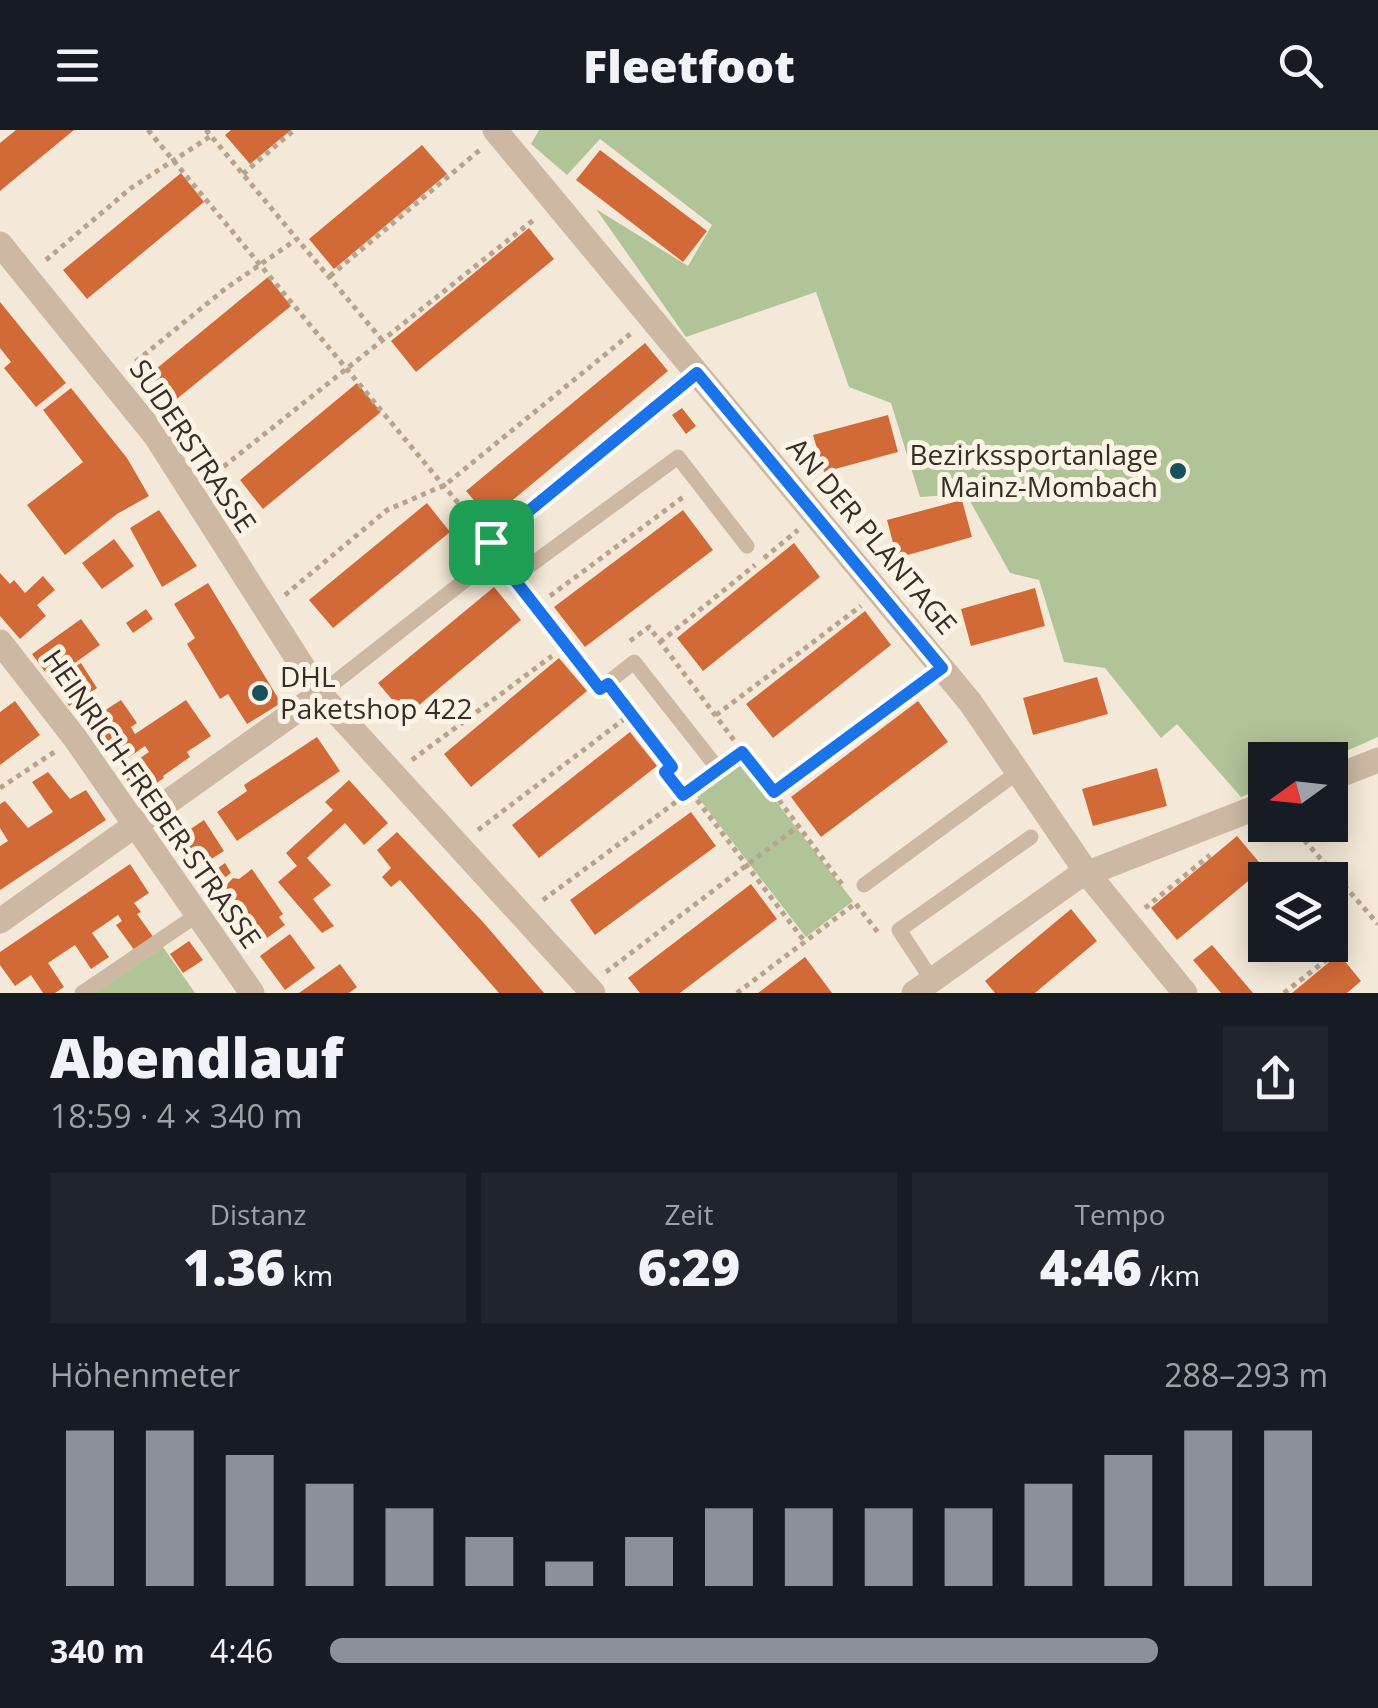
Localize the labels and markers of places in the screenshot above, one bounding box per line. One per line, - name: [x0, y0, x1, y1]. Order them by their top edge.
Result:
- place label: Bezirkssportanlage Mainz-Mombach: [909, 435, 1158, 505]
- marker: Bezirkssportanlage Mainz-Mombach: [1167, 460, 1189, 482]
- pin: [449, 500, 534, 585]
- place label: DHL Paketshop 422: [280, 657, 473, 727]
- marker: DHL Paketshop 422: [249, 682, 271, 704]

